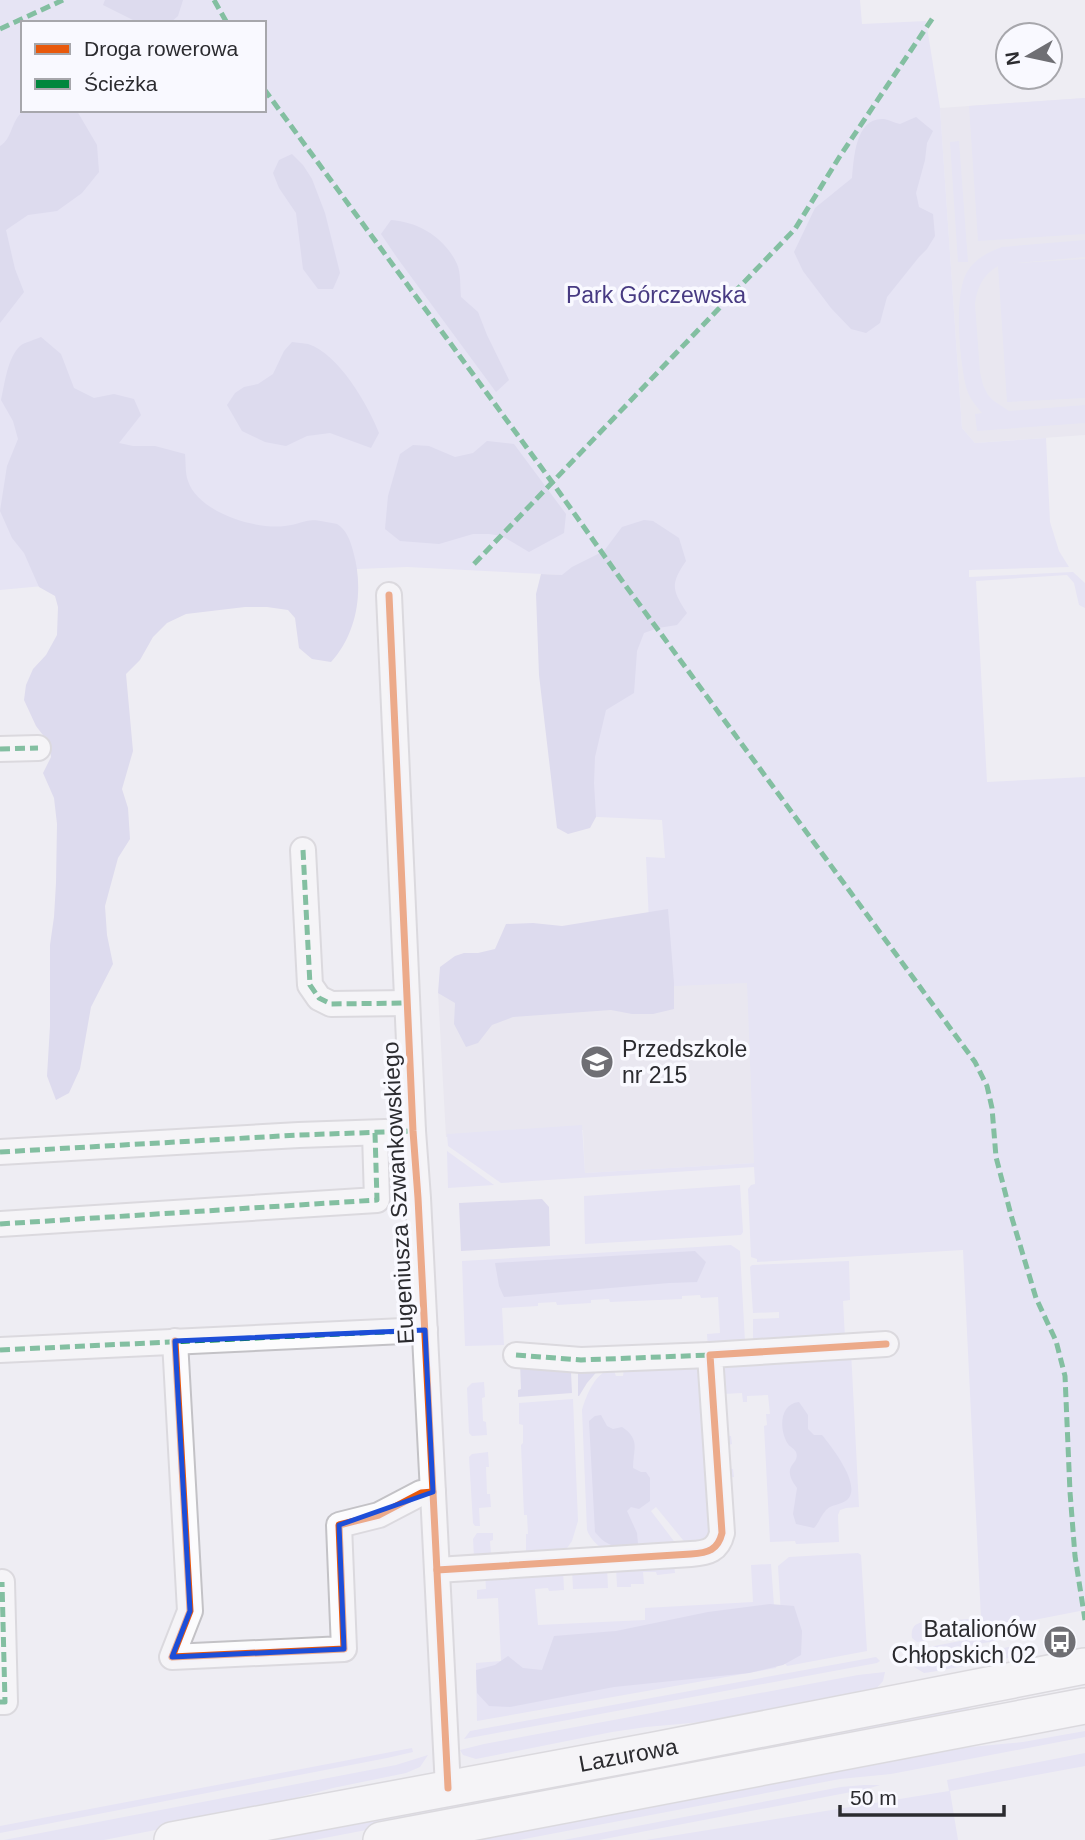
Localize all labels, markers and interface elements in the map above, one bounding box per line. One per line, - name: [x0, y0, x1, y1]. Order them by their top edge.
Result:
- legend: [21, 21, 266, 112]
- north arrow: [994, 21, 1064, 91]
- text: Droga rowerowa: [84, 37, 238, 60]
- text: N: [1001, 50, 1024, 67]
- text: Ścieżka: [84, 72, 158, 95]
- park label: Park Górczewska: [566, 282, 746, 308]
- place label: Przedszkole nr 215: [622, 1036, 747, 1088]
- street label: Eugeniusza Szwankowskiego: [377, 1041, 419, 1345]
- school or university icon: Przedszkole nr 215: [578, 1043, 616, 1081]
- place label: Batalionów Chłopskich 02: [892, 1616, 1036, 1668]
- bus stop icon: Batalionów Chłopskich 02: [1041, 1623, 1079, 1661]
- street label: Lazurowa: [577, 1733, 680, 1777]
- scale bar: [840, 1773, 1004, 1817]
- text: 50 m: [850, 1786, 897, 1809]

